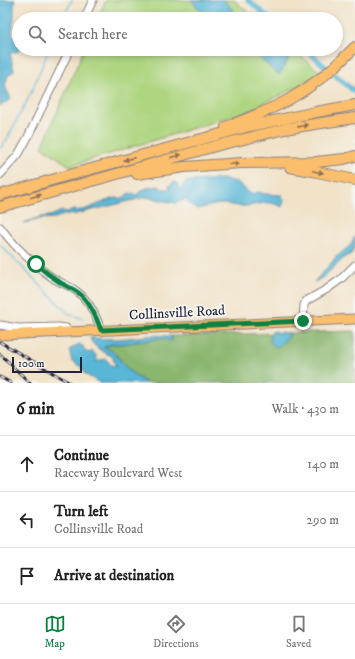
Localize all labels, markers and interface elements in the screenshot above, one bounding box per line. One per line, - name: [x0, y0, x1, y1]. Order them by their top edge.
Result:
- search box: [12, 12, 343, 56]
- icon: search: [26, 23, 48, 45]
- text: Search here: [58, 25, 127, 44]
- one-way arrow: [297, 123, 309, 129]
- one-way arrow: [171, 153, 183, 159]
- one-way arrow: [123, 156, 135, 162]
- one-way arrow: [228, 160, 240, 167]
- one-way arrow: [312, 169, 325, 175]
- one-way arrow: [30, 193, 43, 199]
- route start: [27, 255, 45, 273]
- street label: Collinsville Road: [129, 301, 225, 324]
- route end: [294, 312, 312, 330]
- scale bar: [12, 355, 82, 374]
- text: 100 m: [18, 357, 44, 371]
- text: 6 min: [16, 398, 55, 420]
- text: Walk · 430 m: [271, 401, 339, 417]
- text: Continue: [54, 446, 109, 465]
- icon: ahead: [16, 453, 38, 475]
- text: 140 m: [307, 456, 339, 472]
- text: Raceway Boulevard West: [54, 465, 182, 481]
- text: Turn left: [54, 502, 108, 521]
- icon: left: [16, 509, 38, 531]
- text: 290 m: [307, 512, 339, 528]
- text: Collinsville Road: [54, 521, 143, 537]
- icon: arrive: [16, 565, 38, 587]
- text: Arrive at destination: [54, 566, 174, 585]
- tab: Map: [44, 613, 66, 651]
- tab: Directions: [153, 613, 199, 651]
- tab: Saved: [286, 613, 311, 651]

